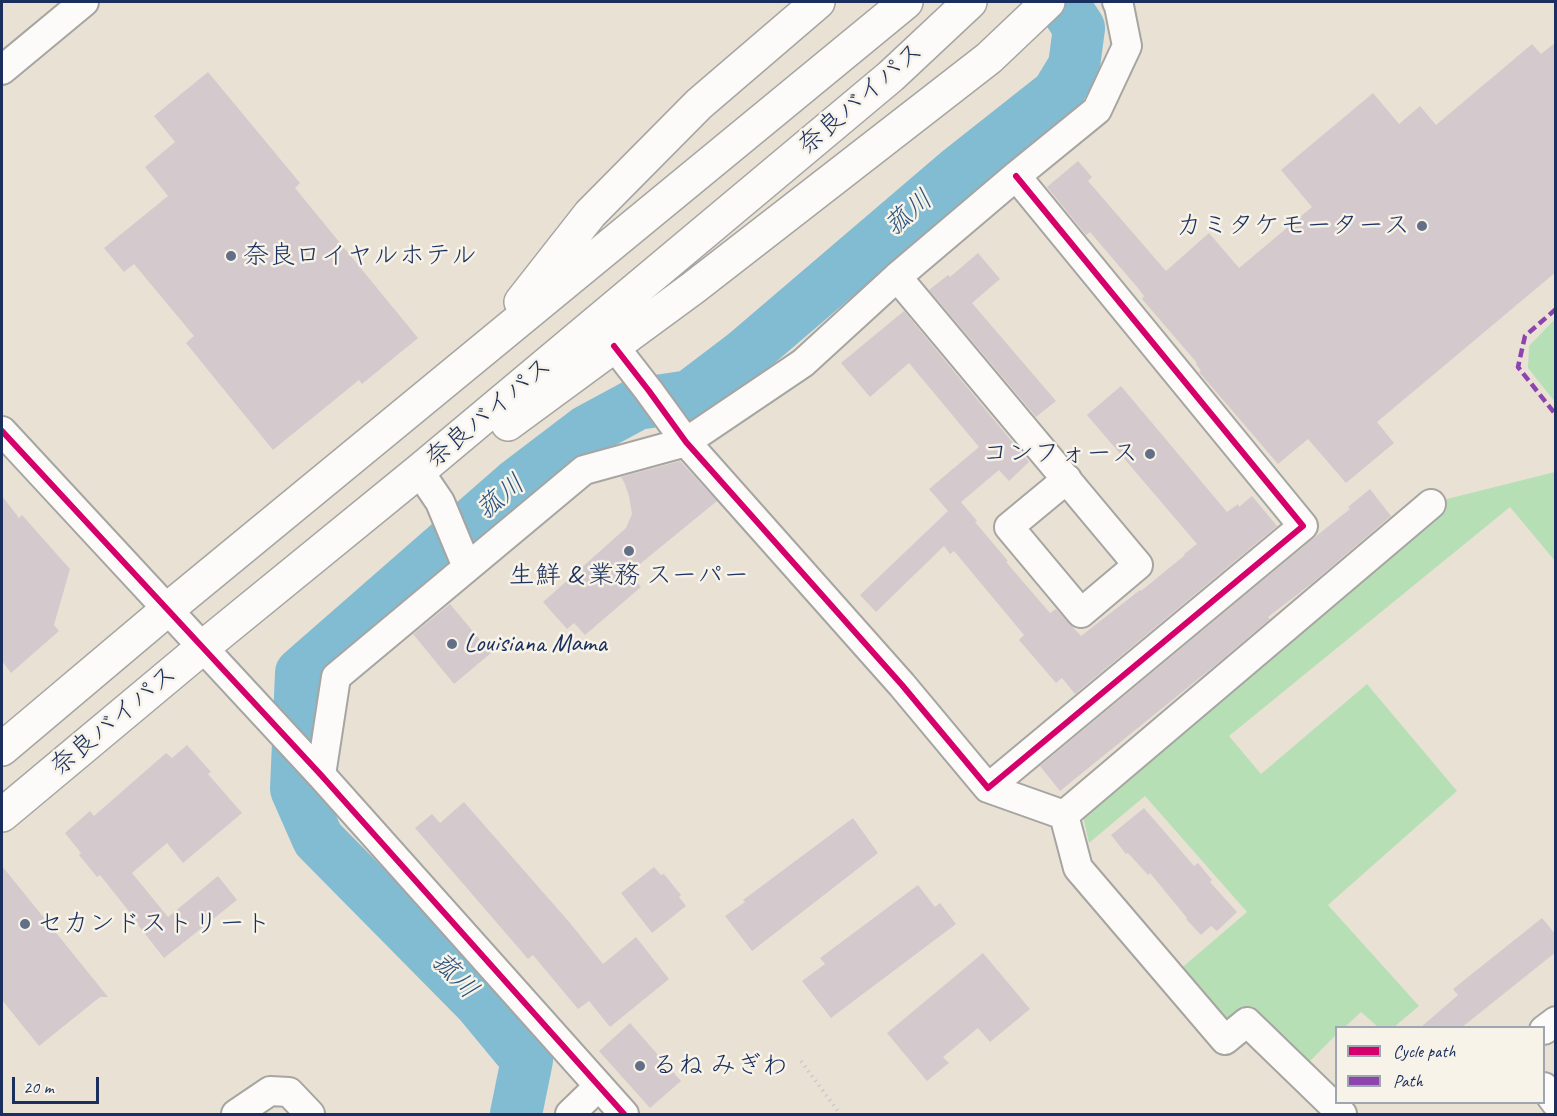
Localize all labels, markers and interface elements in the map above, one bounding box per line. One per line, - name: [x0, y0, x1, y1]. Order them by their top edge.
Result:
- street label: 奈良バイパス: [792, 36, 930, 162]
- water label: 菰川: [878, 184, 940, 244]
- place label: カミタケモータース: [1176, 210, 1410, 242]
- marker: カミタケモータース: [1415, 219, 1429, 233]
- place label: 奈良ロイヤルホテル: [243, 240, 477, 272]
- marker: 奈良ロイヤルホテル: [224, 249, 238, 263]
- street label: 奈良バイパス: [419, 351, 559, 475]
- place label: コンフォース: [982, 438, 1138, 470]
- marker: コンフォース: [1143, 447, 1157, 461]
- water label: 菰川: [470, 468, 532, 528]
- marker: 生鮮 & 業務 スーパー: [622, 544, 636, 558]
- place label: 生鮮 & 業務 スーパー: [509, 560, 749, 592]
- place label: Louisiana Mama: [464, 628, 607, 660]
- marker: Louisiana Mama: [445, 637, 459, 651]
- street label: 奈良バイパス: [44, 659, 184, 783]
- place label: セカンドストリート: [37, 908, 271, 940]
- marker: セカンドストリート: [18, 917, 32, 931]
- water label: 菰川: [423, 945, 485, 1007]
- legend: [1335, 1026, 1545, 1104]
- text: Cycle path: [1393, 1040, 1455, 1062]
- place label: るね みぎわ: [652, 1050, 788, 1082]
- marker: るね みぎわ: [633, 1059, 647, 1073]
- scale bar: [15, 1065, 102, 1103]
- text: Path: [1393, 1070, 1423, 1092]
- text: 20 m: [23, 1076, 54, 1098]

